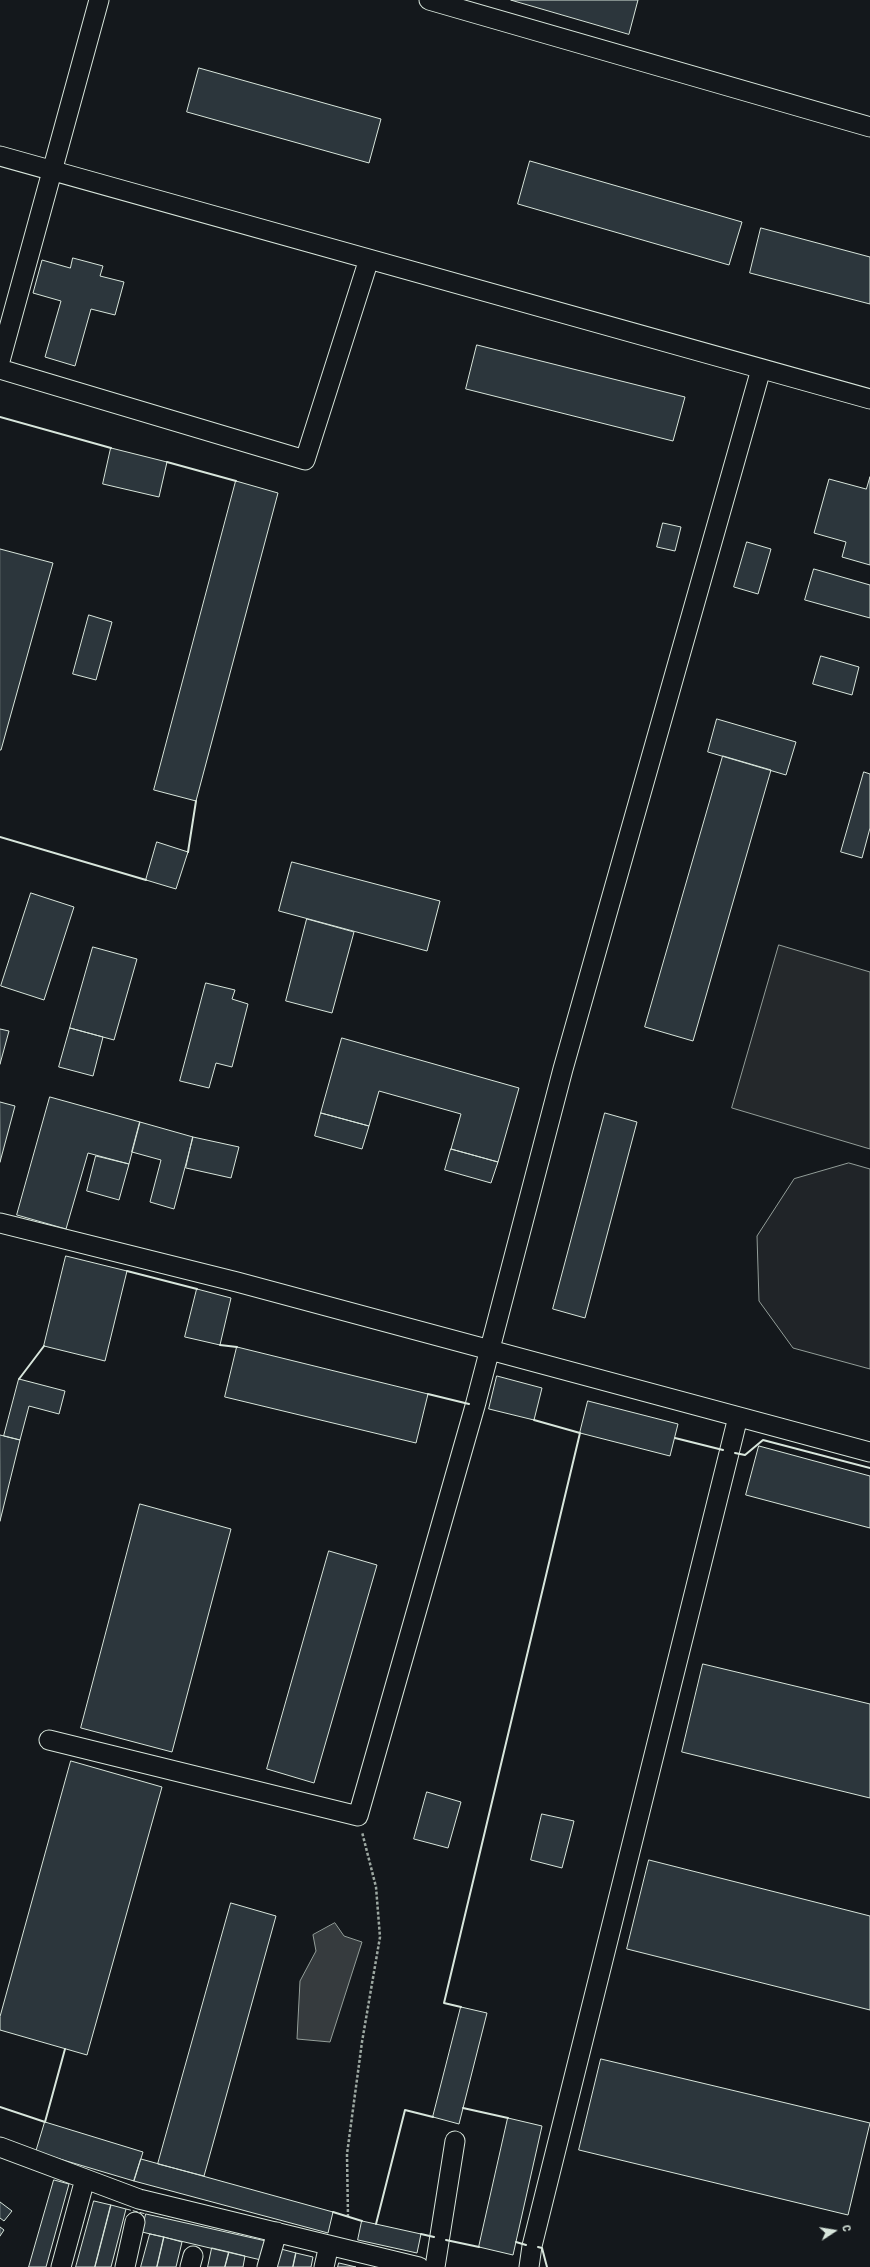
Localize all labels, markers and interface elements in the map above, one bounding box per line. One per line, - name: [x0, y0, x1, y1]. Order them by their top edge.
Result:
- north arrow: [814, 2211, 854, 2251]
- text: С: [839, 2224, 853, 2233]

